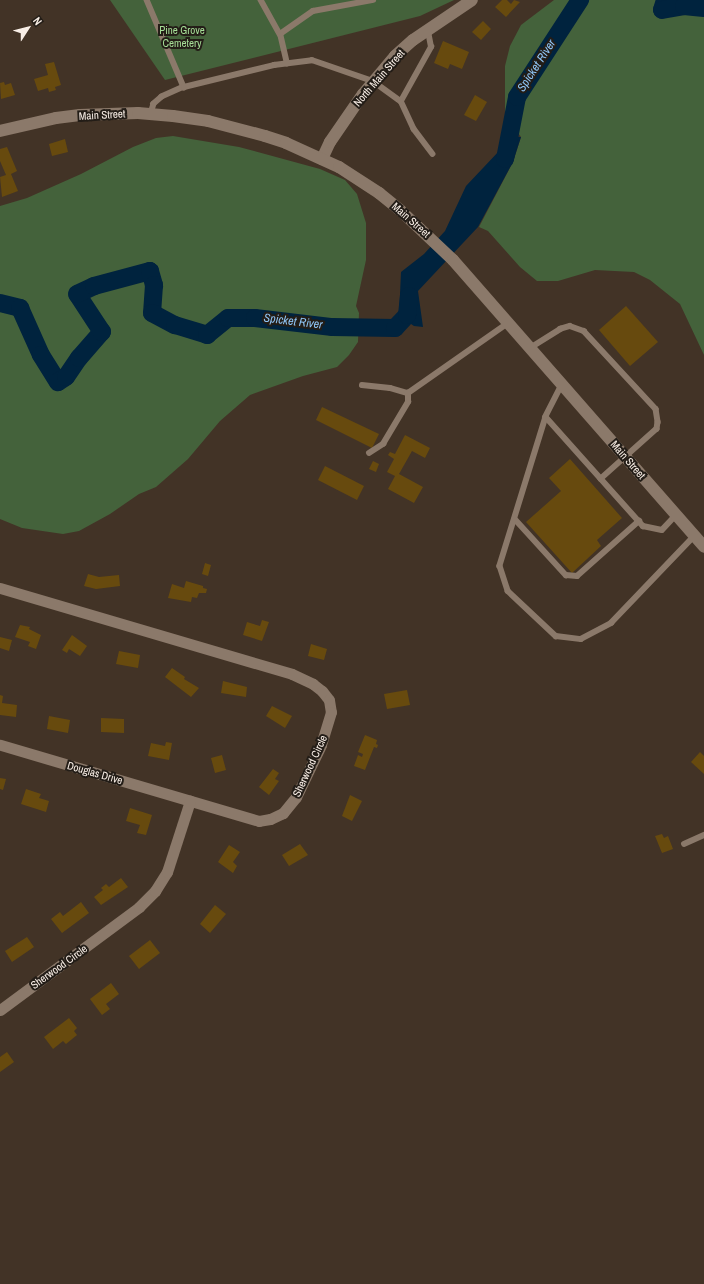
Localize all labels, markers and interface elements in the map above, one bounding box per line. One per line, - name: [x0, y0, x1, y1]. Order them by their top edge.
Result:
- north arrow: [8, 8, 48, 48]
- text: N: [30, 14, 45, 28]
- park label: Pine Grove Cemetery: [159, 24, 205, 50]
- water label: Spicket River: [515, 37, 559, 95]
- street label: North Main Street: [351, 47, 407, 109]
- street label: Main Street: [78, 107, 126, 123]
- street label: Main Street: [389, 200, 433, 240]
- water label: Spicket River: [263, 311, 323, 333]
- street label: Main Street: [608, 438, 648, 482]
- street label: Sherwood Circle: [290, 733, 330, 799]
- street label: Douglas Drive: [66, 759, 124, 787]
- street label: Sherwood Circle: [28, 942, 90, 992]

